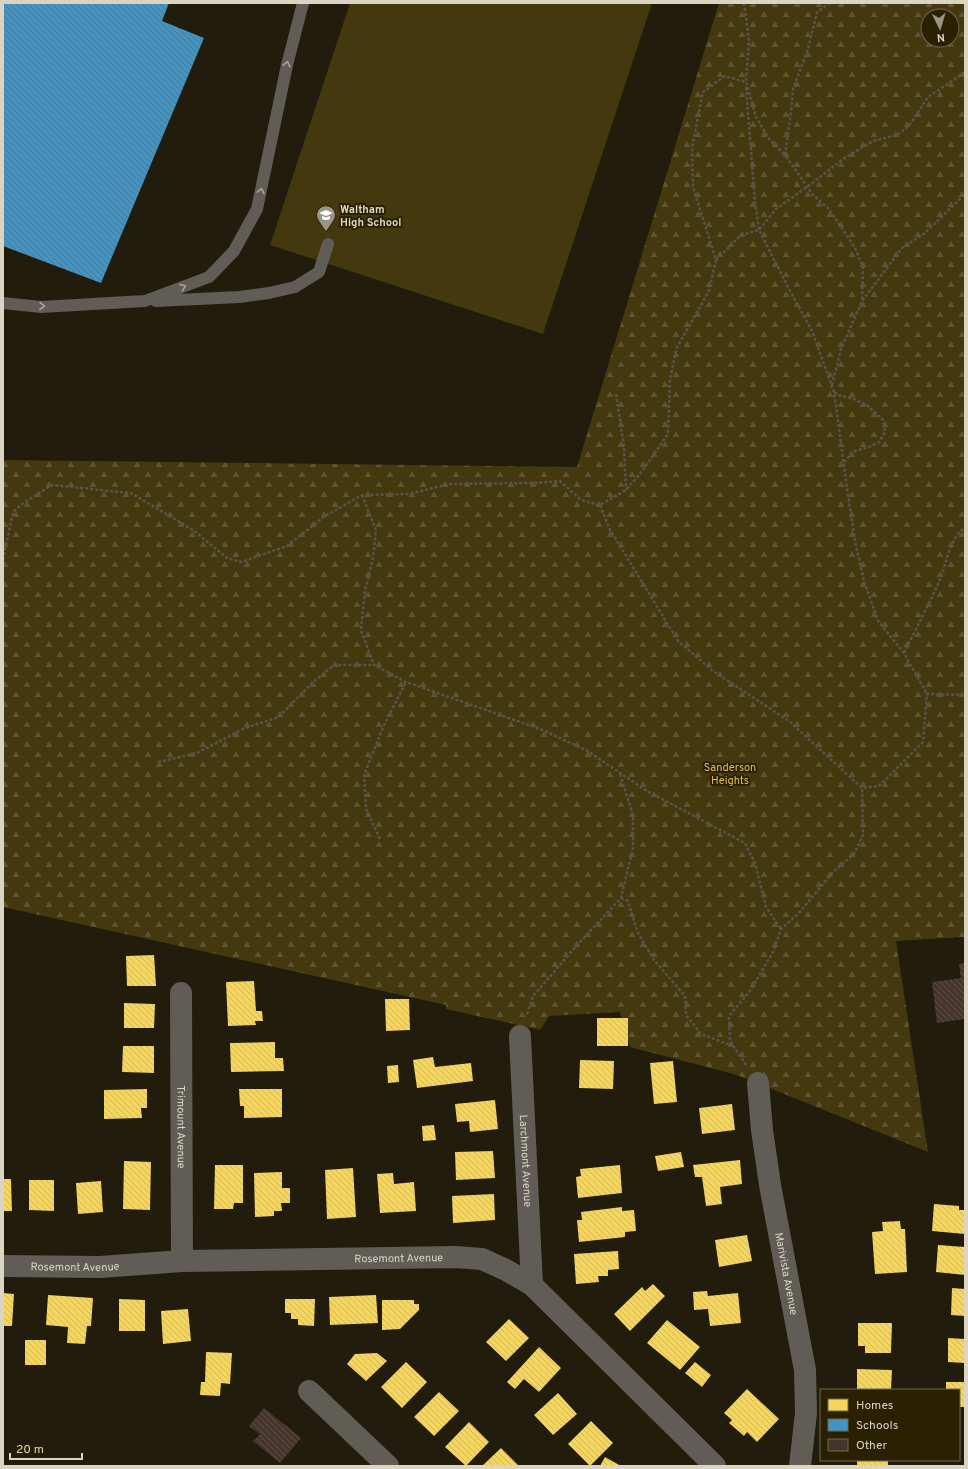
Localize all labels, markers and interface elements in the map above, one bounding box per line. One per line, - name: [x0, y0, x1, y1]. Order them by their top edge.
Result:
- north arrow: [920, 8, 960, 48]
- text: N: [936, 30, 945, 44]
- one-way arrow: [283, 61, 291, 67]
- one-way arrow: [256, 188, 264, 194]
- place label: Waltham High School: [340, 203, 401, 230]
- school or university icon: Waltham High School: [315, 204, 337, 232]
- one-way arrow: [179, 284, 186, 292]
- one-way arrow: [39, 302, 45, 311]
- park label: Sanderson Heights: [704, 761, 756, 788]
- street label: Trimount Avenue: [173, 1085, 188, 1169]
- street label: Larchmont Avenue: [516, 1114, 534, 1208]
- street label: Marivista Avenue: [771, 1231, 800, 1316]
- street label: Rosemont Avenue: [354, 1251, 443, 1266]
- street label: Rosemont Avenue: [30, 1260, 120, 1275]
- legend: [820, 1389, 960, 1461]
- text: Homes: [856, 1398, 893, 1414]
- text: Schools: [856, 1418, 898, 1434]
- scale bar: [10, 1435, 82, 1461]
- text: Other: [856, 1438, 888, 1454]
- text: 20 m: [16, 1442, 44, 1458]

